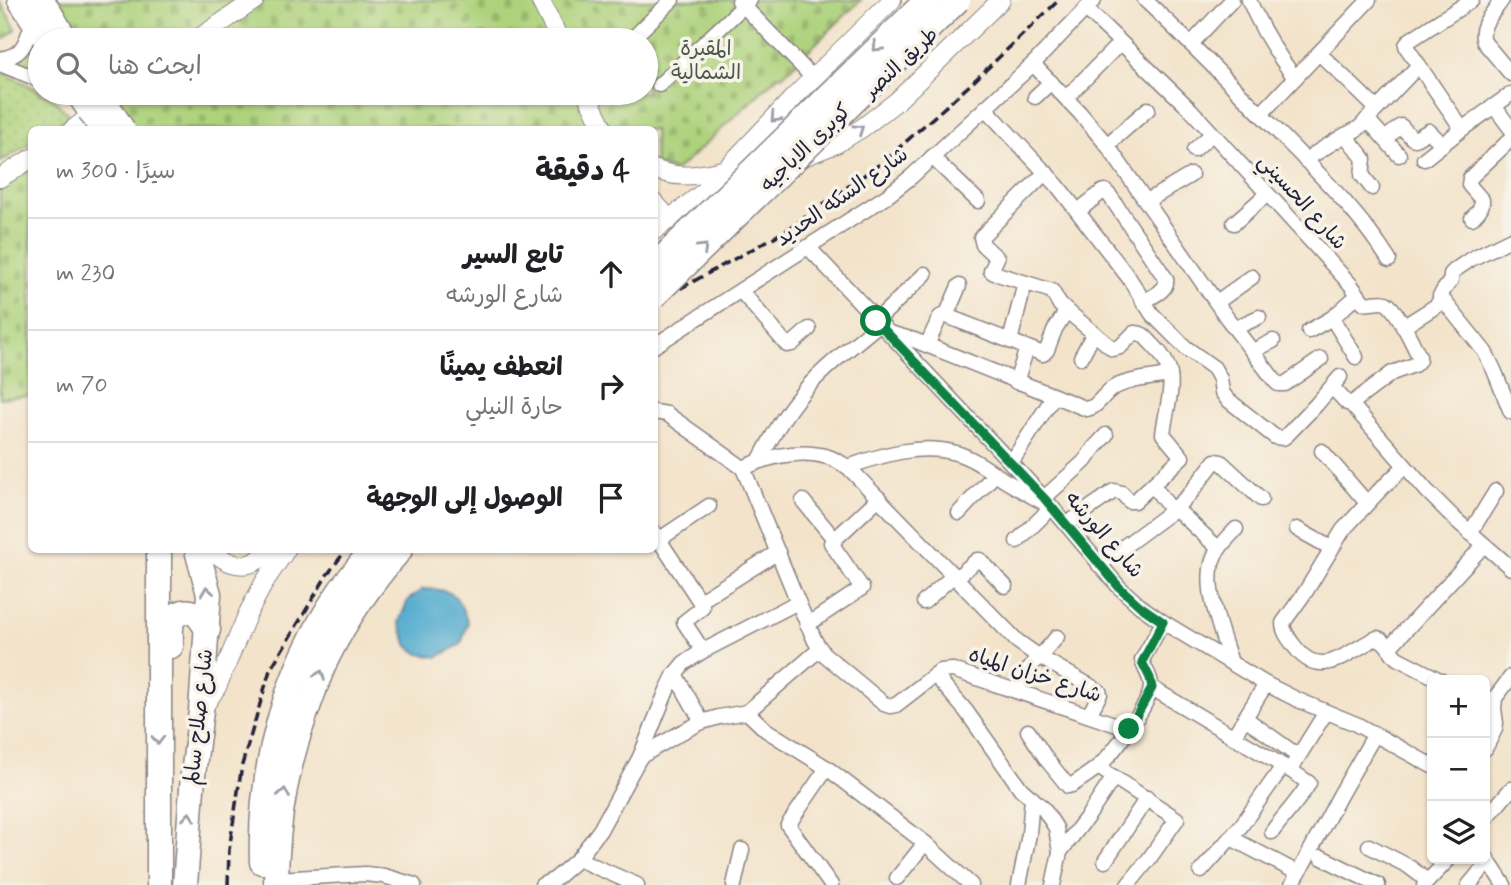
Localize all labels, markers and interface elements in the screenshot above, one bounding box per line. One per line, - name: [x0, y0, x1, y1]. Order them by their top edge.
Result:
- street label: طريق النصر: [856, 21, 945, 106]
- search box: [28, 28, 658, 105]
- park label: المقبرة الشمالية: [671, 35, 741, 87]
- one-way arrow: [873, 39, 886, 52]
- icon: search: [52, 48, 90, 86]
- text: ابحث هنا: [108, 50, 202, 84]
- street label: كوبرى الاباجيه: [754, 97, 858, 199]
- one-way arrow: [770, 110, 783, 123]
- one-way arrow: [851, 125, 864, 137]
- street label: شارع السكه الحديد: [770, 141, 914, 253]
- street label: شارع الحسيني: [1248, 148, 1353, 259]
- text: 4 دقيقة: [535, 152, 630, 191]
- text: سيرًا · 300 m: [56, 157, 176, 187]
- text: تابع السير: [463, 239, 563, 273]
- one-way arrow: [695, 244, 708, 257]
- icon: ahead: [592, 255, 630, 293]
- text: 230 m: [56, 259, 115, 289]
- text: شارع الورشه: [446, 281, 563, 311]
- route start: [860, 305, 891, 336]
- text: انعطف يمينًا: [440, 351, 563, 385]
- icon: right: [592, 367, 630, 405]
- text: 70 m: [56, 371, 108, 401]
- text: حارة النيلي: [465, 393, 563, 423]
- icon: arrive: [592, 479, 630, 517]
- text: الوصول إلى الوجهة: [366, 482, 563, 516]
- street label: شارع الورشه: [1058, 486, 1150, 584]
- one-way arrow: [200, 585, 215, 597]
- street label: شارع خزان المياه: [965, 640, 1105, 710]
- street label: شارع صلاح سالم: [178, 648, 221, 787]
- one-way arrow: [311, 670, 325, 682]
- map controls: [1427, 675, 1490, 864]
- button: +: [1427, 675, 1490, 738]
- route end: [1113, 713, 1144, 744]
- one-way arrow: [150, 735, 166, 746]
- button: −: [1427, 738, 1490, 801]
- one-way arrow: [276, 787, 291, 799]
- button: layers: [1427, 801, 1490, 864]
- one-way arrow: [181, 811, 196, 822]

